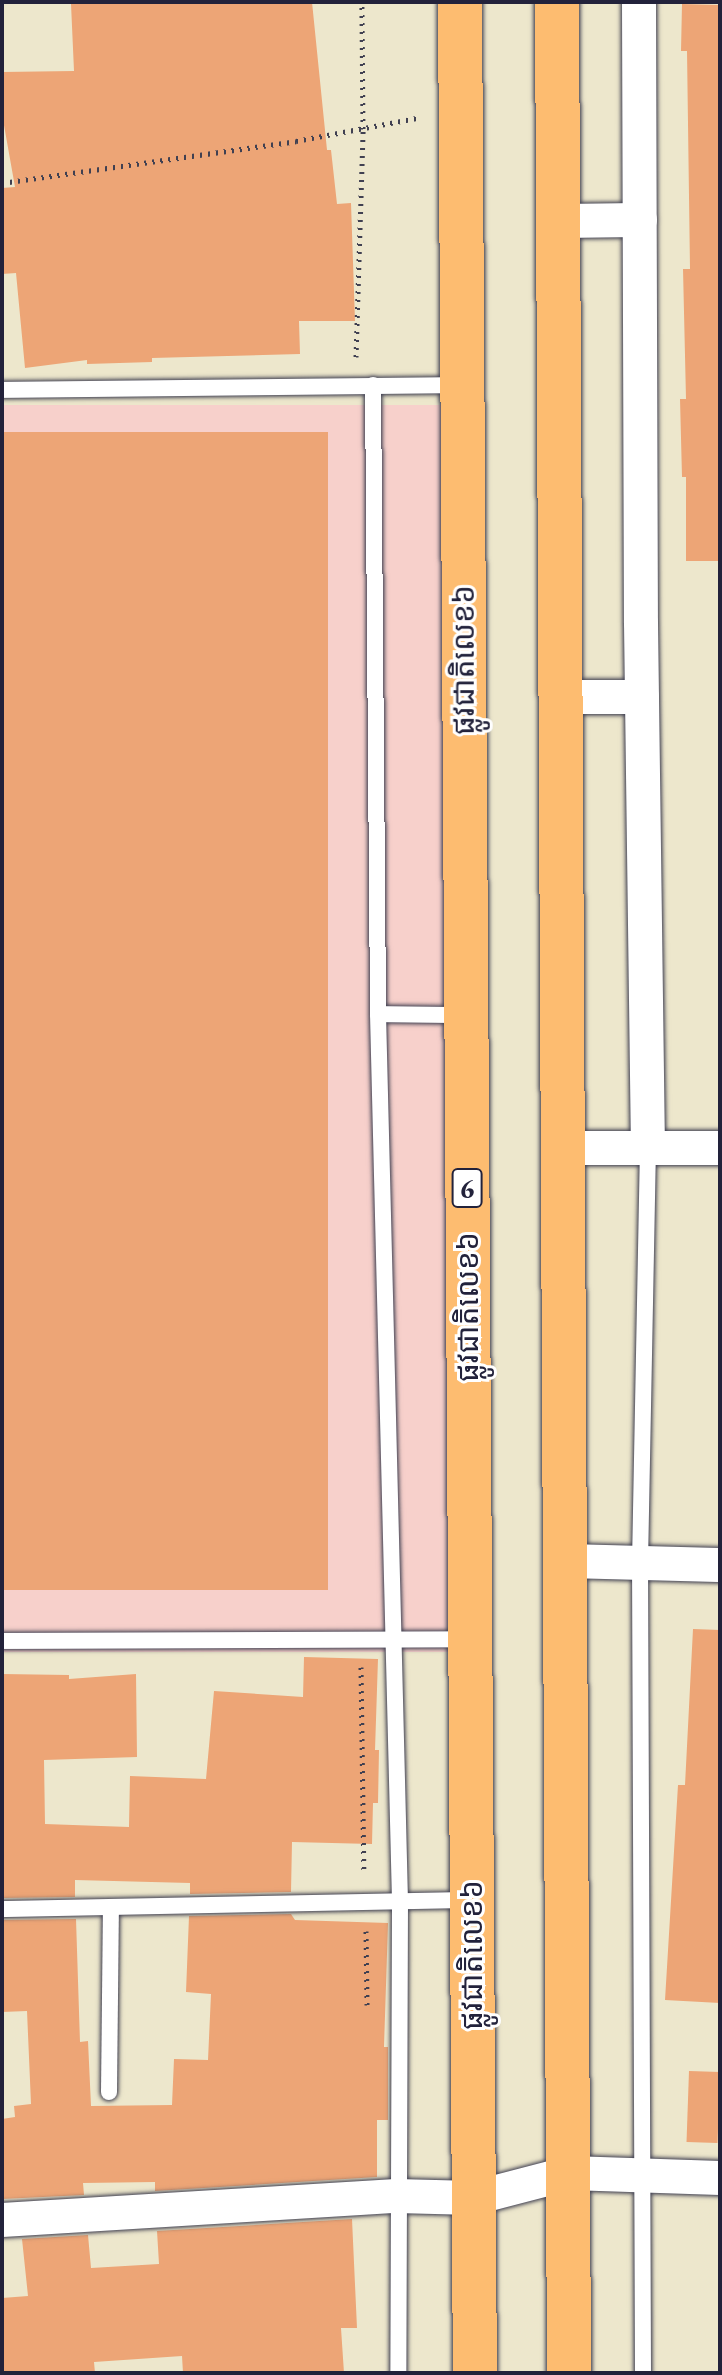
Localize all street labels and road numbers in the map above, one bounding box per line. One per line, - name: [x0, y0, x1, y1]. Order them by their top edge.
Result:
- street label: ផ្លូវជាតិលេខ៦: [446, 585, 482, 735]
- road number: 6: [451, 1164, 483, 1212]
- street label: ផ្លូវជាតិលេខ៦: [450, 1232, 486, 1382]
- street label: ផ្លូវជាតិលេខ៦: [454, 1880, 490, 2030]

